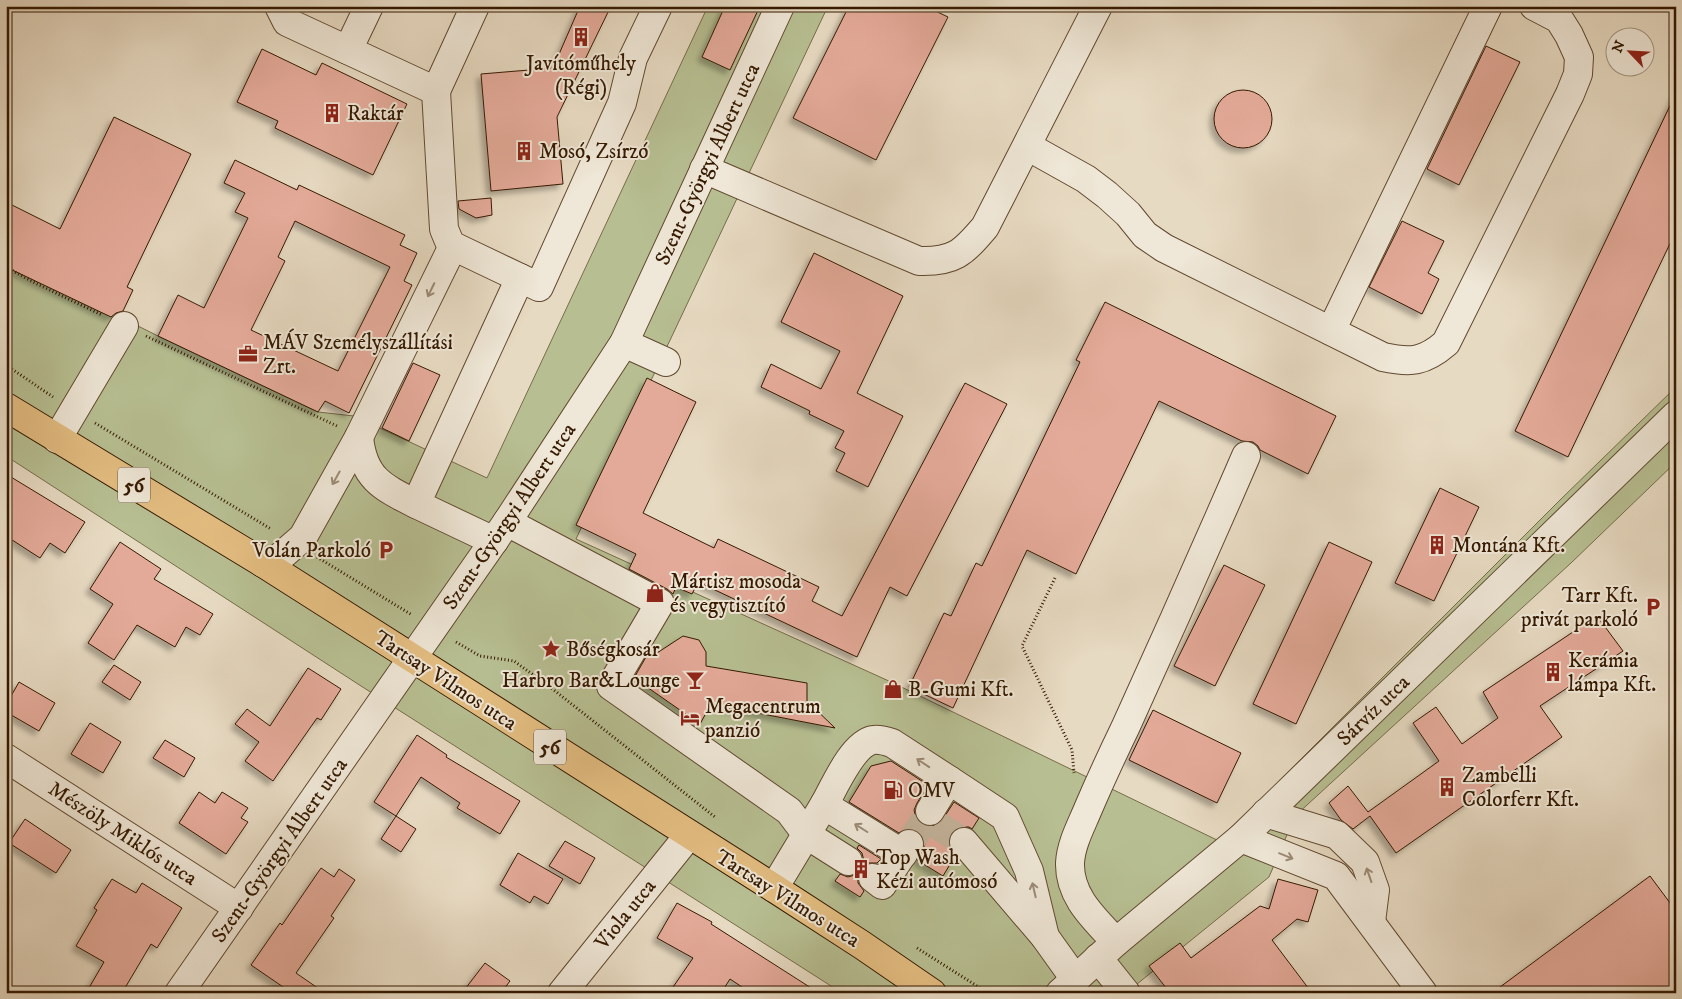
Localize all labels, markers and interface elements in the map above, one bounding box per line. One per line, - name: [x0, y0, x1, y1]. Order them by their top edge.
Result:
- building icon: Javítóműhely (Régi): [570, 26, 592, 48]
- north arrow: [1604, 28, 1654, 78]
- text: N: [1609, 37, 1630, 56]
- place label: Javítóműhely (Régi): [524, 51, 637, 101]
- street label: Szent-Györgyi Albert utca: [650, 59, 766, 270]
- place label: Raktár: [347, 101, 404, 127]
- building icon: Raktár: [321, 102, 343, 124]
- place label: Mosó, Zsírzó: [539, 139, 649, 165]
- building icon: Mosó, Zsírzó: [513, 140, 535, 162]
- one-way arrow: [426, 282, 436, 297]
- place label: MÁV Személyszállítási Zrt.: [263, 328, 453, 380]
- office icon: MÁV Személyszállítási Zrt.: [237, 343, 259, 365]
- street label: Szent-Györgyi Albert utca: [438, 418, 582, 615]
- road number: 56: [118, 468, 150, 502]
- one-way arrow: [331, 470, 341, 485]
- place label: Montána Kft.: [1452, 533, 1565, 559]
- building icon: Montána Kft.: [1426, 534, 1448, 556]
- place label: Volán Parkoló: [251, 538, 371, 564]
- parking icon: Volán Parkoló: [375, 539, 397, 561]
- place label: Mártisz mosoda és vegytisztító: [670, 569, 801, 619]
- shop icon: Mártisz mosoda és vegytisztító: [644, 582, 666, 604]
- place label: Tarr Kft. privát parkoló: [1520, 583, 1638, 633]
- parking icon: Tarr Kft. privát parkoló: [1642, 596, 1664, 618]
- street label: Tartsay Vilmos utca: [369, 625, 522, 737]
- place label: Bőségkosár: [566, 637, 660, 663]
- place icon: Bőségkosár: [540, 638, 562, 660]
- place label: Kerámia lámpa Kft.: [1568, 648, 1656, 698]
- building icon: Kerámia lámpa Kft.: [1542, 661, 1564, 683]
- place label: Harbro Bar&Lounge: [502, 668, 680, 694]
- bar icon: Harbro Bar&Lounge: [684, 669, 706, 691]
- street label: Sárvíz utca: [1332, 670, 1416, 752]
- place label: B-Gumi Kft.: [908, 677, 1013, 703]
- shop icon: B-Gumi Kft.: [882, 678, 904, 700]
- place label: Megacentrum panzió: [704, 694, 821, 744]
- hotel icon: Megacentrum panzió: [679, 707, 701, 729]
- road number: 56: [534, 730, 566, 764]
- street label: Szent-Györgyi Albert utca: [206, 753, 354, 948]
- one-way arrow: [916, 758, 930, 768]
- place label: Zambelli Colorferr Kft.: [1462, 763, 1579, 813]
- street label: Mészöly Miklós utca: [43, 776, 202, 892]
- building icon: Zambelli Colorferr Kft.: [1436, 776, 1458, 798]
- place label: OMV: [908, 778, 956, 804]
- fuel station icon: OMV: [882, 779, 904, 801]
- one-way arrow: [855, 822, 869, 832]
- street label: Tartsay Vilmos utca: [711, 844, 864, 954]
- place label: Top Wash Kézi autómosó: [876, 845, 997, 895]
- one-way arrow: [1279, 853, 1294, 862]
- building icon: Top Wash Kézi autómosó: [850, 858, 872, 880]
- one-way arrow: [1364, 867, 1373, 883]
- street label: Viola utca: [589, 874, 662, 956]
- one-way arrow: [1029, 882, 1038, 898]

